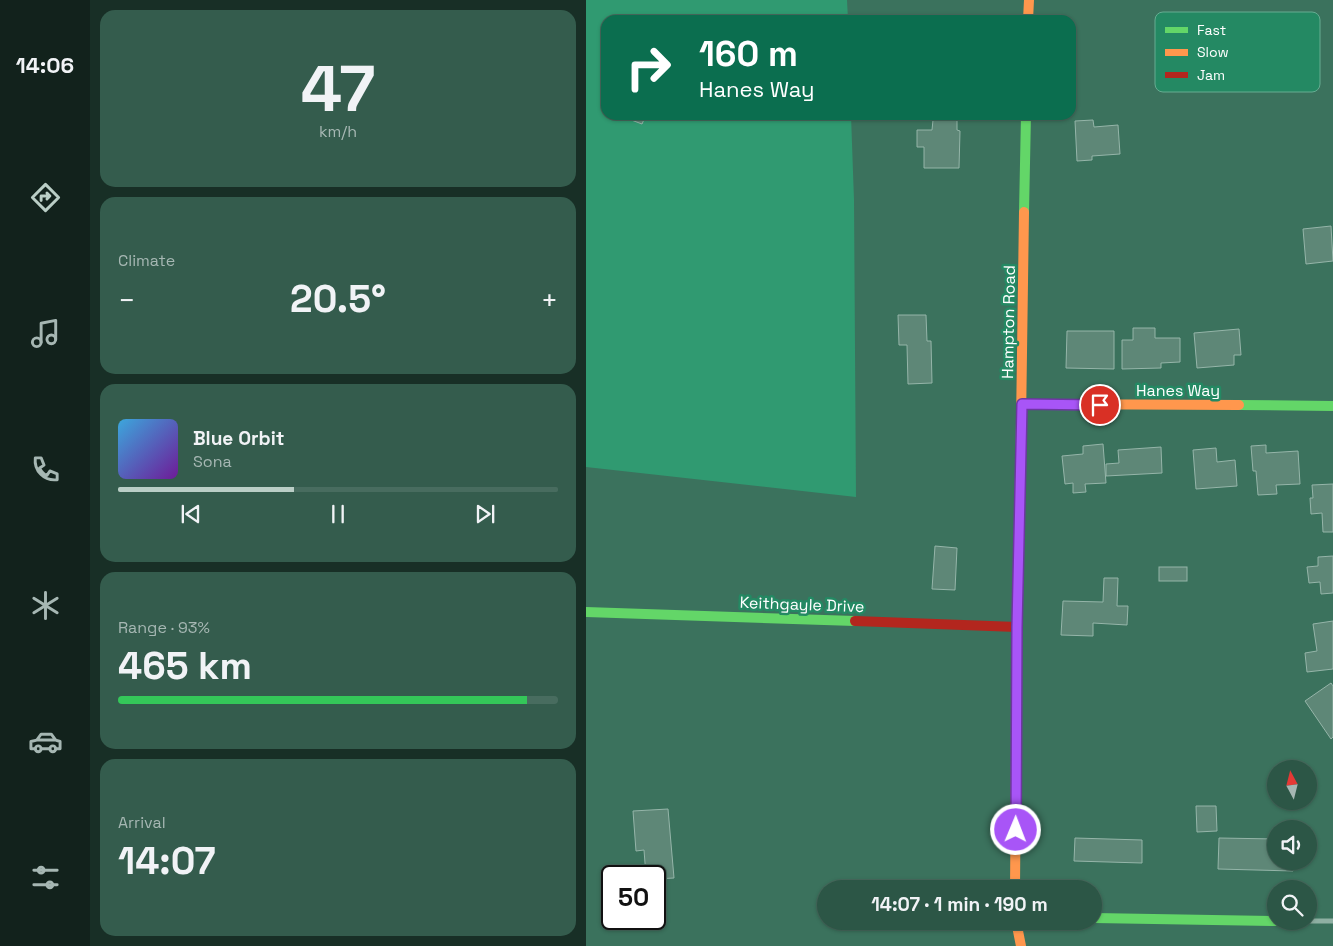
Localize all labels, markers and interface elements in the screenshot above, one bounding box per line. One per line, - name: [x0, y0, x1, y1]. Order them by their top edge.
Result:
- legend: [1155, 12, 1320, 92]
- text: Fast: [1197, 21, 1226, 39]
- text: 160 m: [699, 32, 798, 76]
- icon: right: [616, 35, 681, 100]
- text: Slow: [1197, 43, 1229, 61]
- text: 47: [301, 47, 375, 130]
- text: 14:06: [16, 51, 74, 79]
- text: Jam: [1197, 66, 1225, 84]
- text: Hanes Way: [699, 75, 815, 103]
- text: km/h: [319, 121, 357, 142]
- icon: directions: [28, 180, 63, 215]
- text: Climate: [118, 250, 175, 271]
- street label: Hampton Road: [997, 265, 1020, 379]
- text: 20.5°: [290, 275, 386, 323]
- text: −: [118, 282, 135, 318]
- text: +: [541, 282, 558, 318]
- icon: music: [28, 316, 63, 351]
- street label: Hanes Way: [1136, 380, 1220, 401]
- pin: [1079, 384, 1121, 426]
- icon: arrive: [1086, 391, 1114, 419]
- text: Blue Orbit: [193, 426, 284, 451]
- text: Sona: [193, 451, 232, 472]
- icon: phone: [28, 452, 63, 487]
- icon: previous: [177, 500, 205, 528]
- icon: pause: [324, 500, 352, 528]
- icon: next: [471, 500, 499, 528]
- icon: climate: [28, 588, 63, 623]
- street label: Keithgayle Drive: [739, 592, 865, 617]
- text: Range · 93%: [118, 617, 210, 638]
- text: 465 km: [118, 642, 252, 690]
- icon: car: [28, 724, 63, 759]
- north arrow: [1267, 760, 1317, 810]
- map controls: [1267, 760, 1317, 930]
- position arrow: [989, 803, 1041, 855]
- text: Arrival: [118, 812, 166, 833]
- button: sound: [1267, 820, 1317, 870]
- text: 14:07: [118, 837, 216, 885]
- icon: filters: [28, 860, 63, 895]
- speed limit sign: 50: [601, 865, 666, 930]
- button: search: [1267, 880, 1317, 930]
- text: 14:07 · 1 min · 190 m: [871, 892, 1048, 917]

